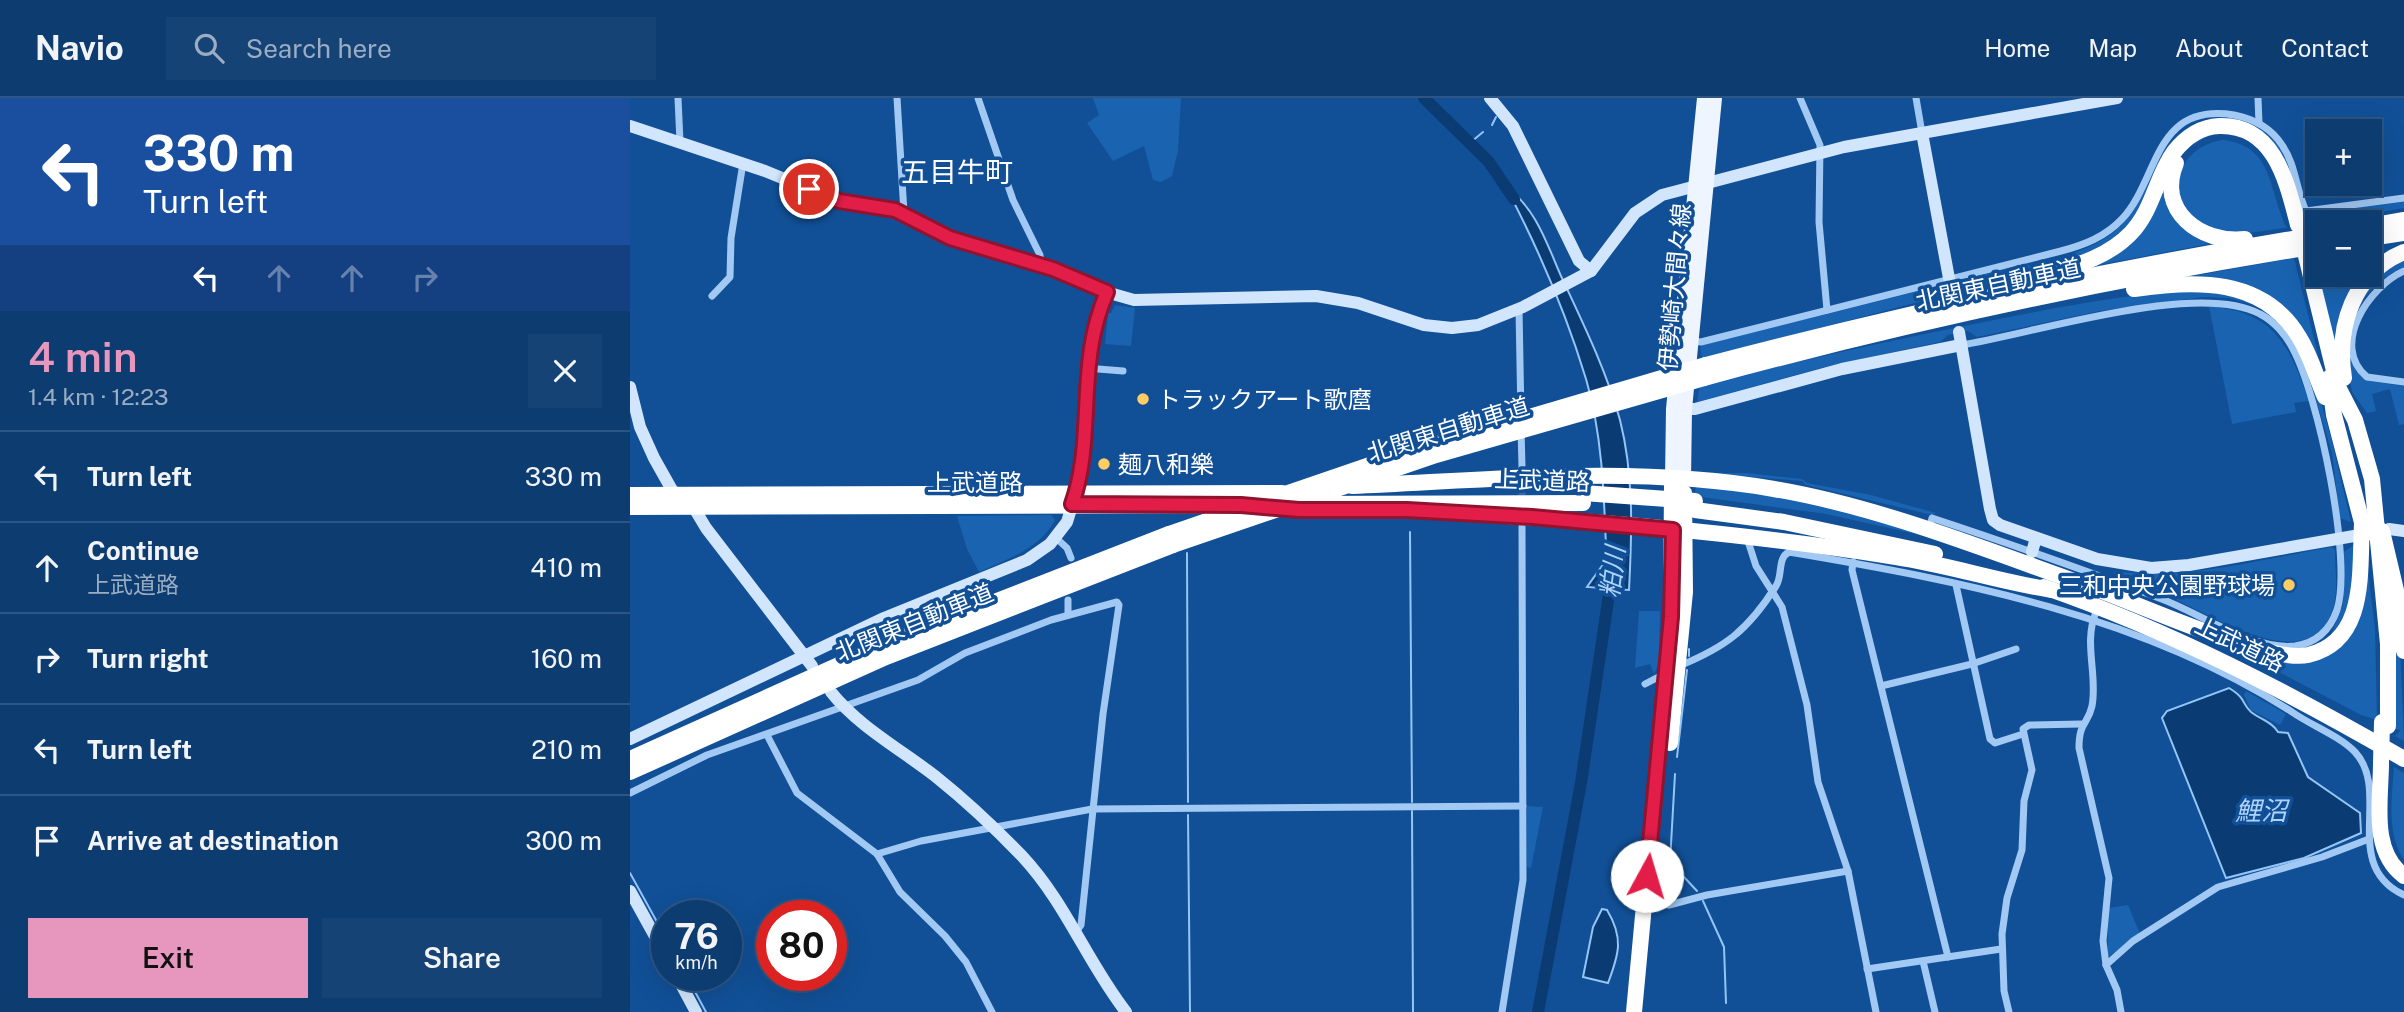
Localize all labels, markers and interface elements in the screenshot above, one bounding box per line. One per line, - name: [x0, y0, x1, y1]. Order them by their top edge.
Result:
- search box: [166, 17, 656, 80]
- text: Navio: [35, 29, 124, 67]
- icon: search: [190, 29, 228, 67]
- text: Search here: [246, 33, 392, 64]
- text: Home: [1984, 34, 2050, 62]
- text: Map: [2088, 34, 2137, 62]
- text: About: [2175, 34, 2243, 62]
- text: Contact: [2281, 34, 2369, 62]
- map controls: [2305, 119, 2382, 287]
- button: +: [2305, 119, 2382, 196]
- text: 330 m: [143, 124, 294, 182]
- icon: left: [28, 126, 119, 217]
- district label: 五目牛町: [901, 155, 1013, 188]
- pin: [779, 159, 839, 219]
- icon: arrive: [790, 170, 828, 208]
- text: Turn left: [143, 183, 268, 220]
- street label: 伊勢崎大間々線: [1653, 202, 1695, 372]
- button: −: [2305, 210, 2382, 287]
- street label: 北関東自動車道: [1913, 253, 2083, 315]
- icon: left: [187, 259, 225, 297]
- icon: ahead: [260, 259, 298, 297]
- icon: ahead: [333, 259, 371, 297]
- icon: right: [406, 259, 444, 297]
- text: 4 min: [28, 332, 137, 381]
- button: close: [528, 334, 602, 408]
- text: 1.4 km · 12:23: [28, 383, 168, 410]
- place label: トラックアート歌麿: [1157, 385, 1372, 413]
- marker: トラックアート歌麿: [1135, 391, 1151, 407]
- street label: 北関東自動車道: [1364, 391, 1532, 467]
- place label: 麺八和樂: [1118, 450, 1214, 478]
- marker: 麺八和樂: [1096, 456, 1112, 472]
- icon: left: [28, 458, 66, 496]
- text: Turn left: [87, 461, 192, 492]
- text: 330 m: [525, 461, 602, 492]
- street label: 上武道路: [1494, 464, 1590, 496]
- street label: 上武道路: [927, 468, 1023, 496]
- text: Continue: [87, 535, 199, 566]
- water label: 粕川: [1593, 541, 1631, 600]
- icon: ahead: [28, 549, 66, 587]
- text: 410 m: [530, 552, 602, 583]
- text: 上武道路: [87, 571, 179, 598]
- place label: 三和中央公園野球場: [2059, 571, 2275, 599]
- marker: 三和中央公園野球場: [2281, 577, 2297, 593]
- street label: 北関東自動車道: [831, 578, 997, 666]
- street label: 上武道路: [2191, 610, 2289, 678]
- icon: right: [28, 640, 66, 678]
- text: Turn right: [87, 643, 209, 674]
- text: 160 m: [531, 643, 602, 674]
- icon: left: [28, 731, 66, 769]
- text: Turn left: [87, 734, 192, 765]
- text: 210 m: [531, 734, 602, 765]
- water label: 鯉沼: [2235, 795, 2291, 826]
- icon: arrive: [28, 822, 66, 860]
- text: Arrive at destination: [87, 825, 339, 856]
- text: 300 m: [525, 825, 602, 856]
- position arrow: [1610, 839, 1684, 913]
- speed limit sign: 80: [756, 900, 847, 991]
- text: 76: [674, 916, 719, 957]
- button: Exit: [28, 918, 308, 998]
- button: Share: [322, 918, 602, 998]
- text: km/h: [675, 952, 718, 973]

